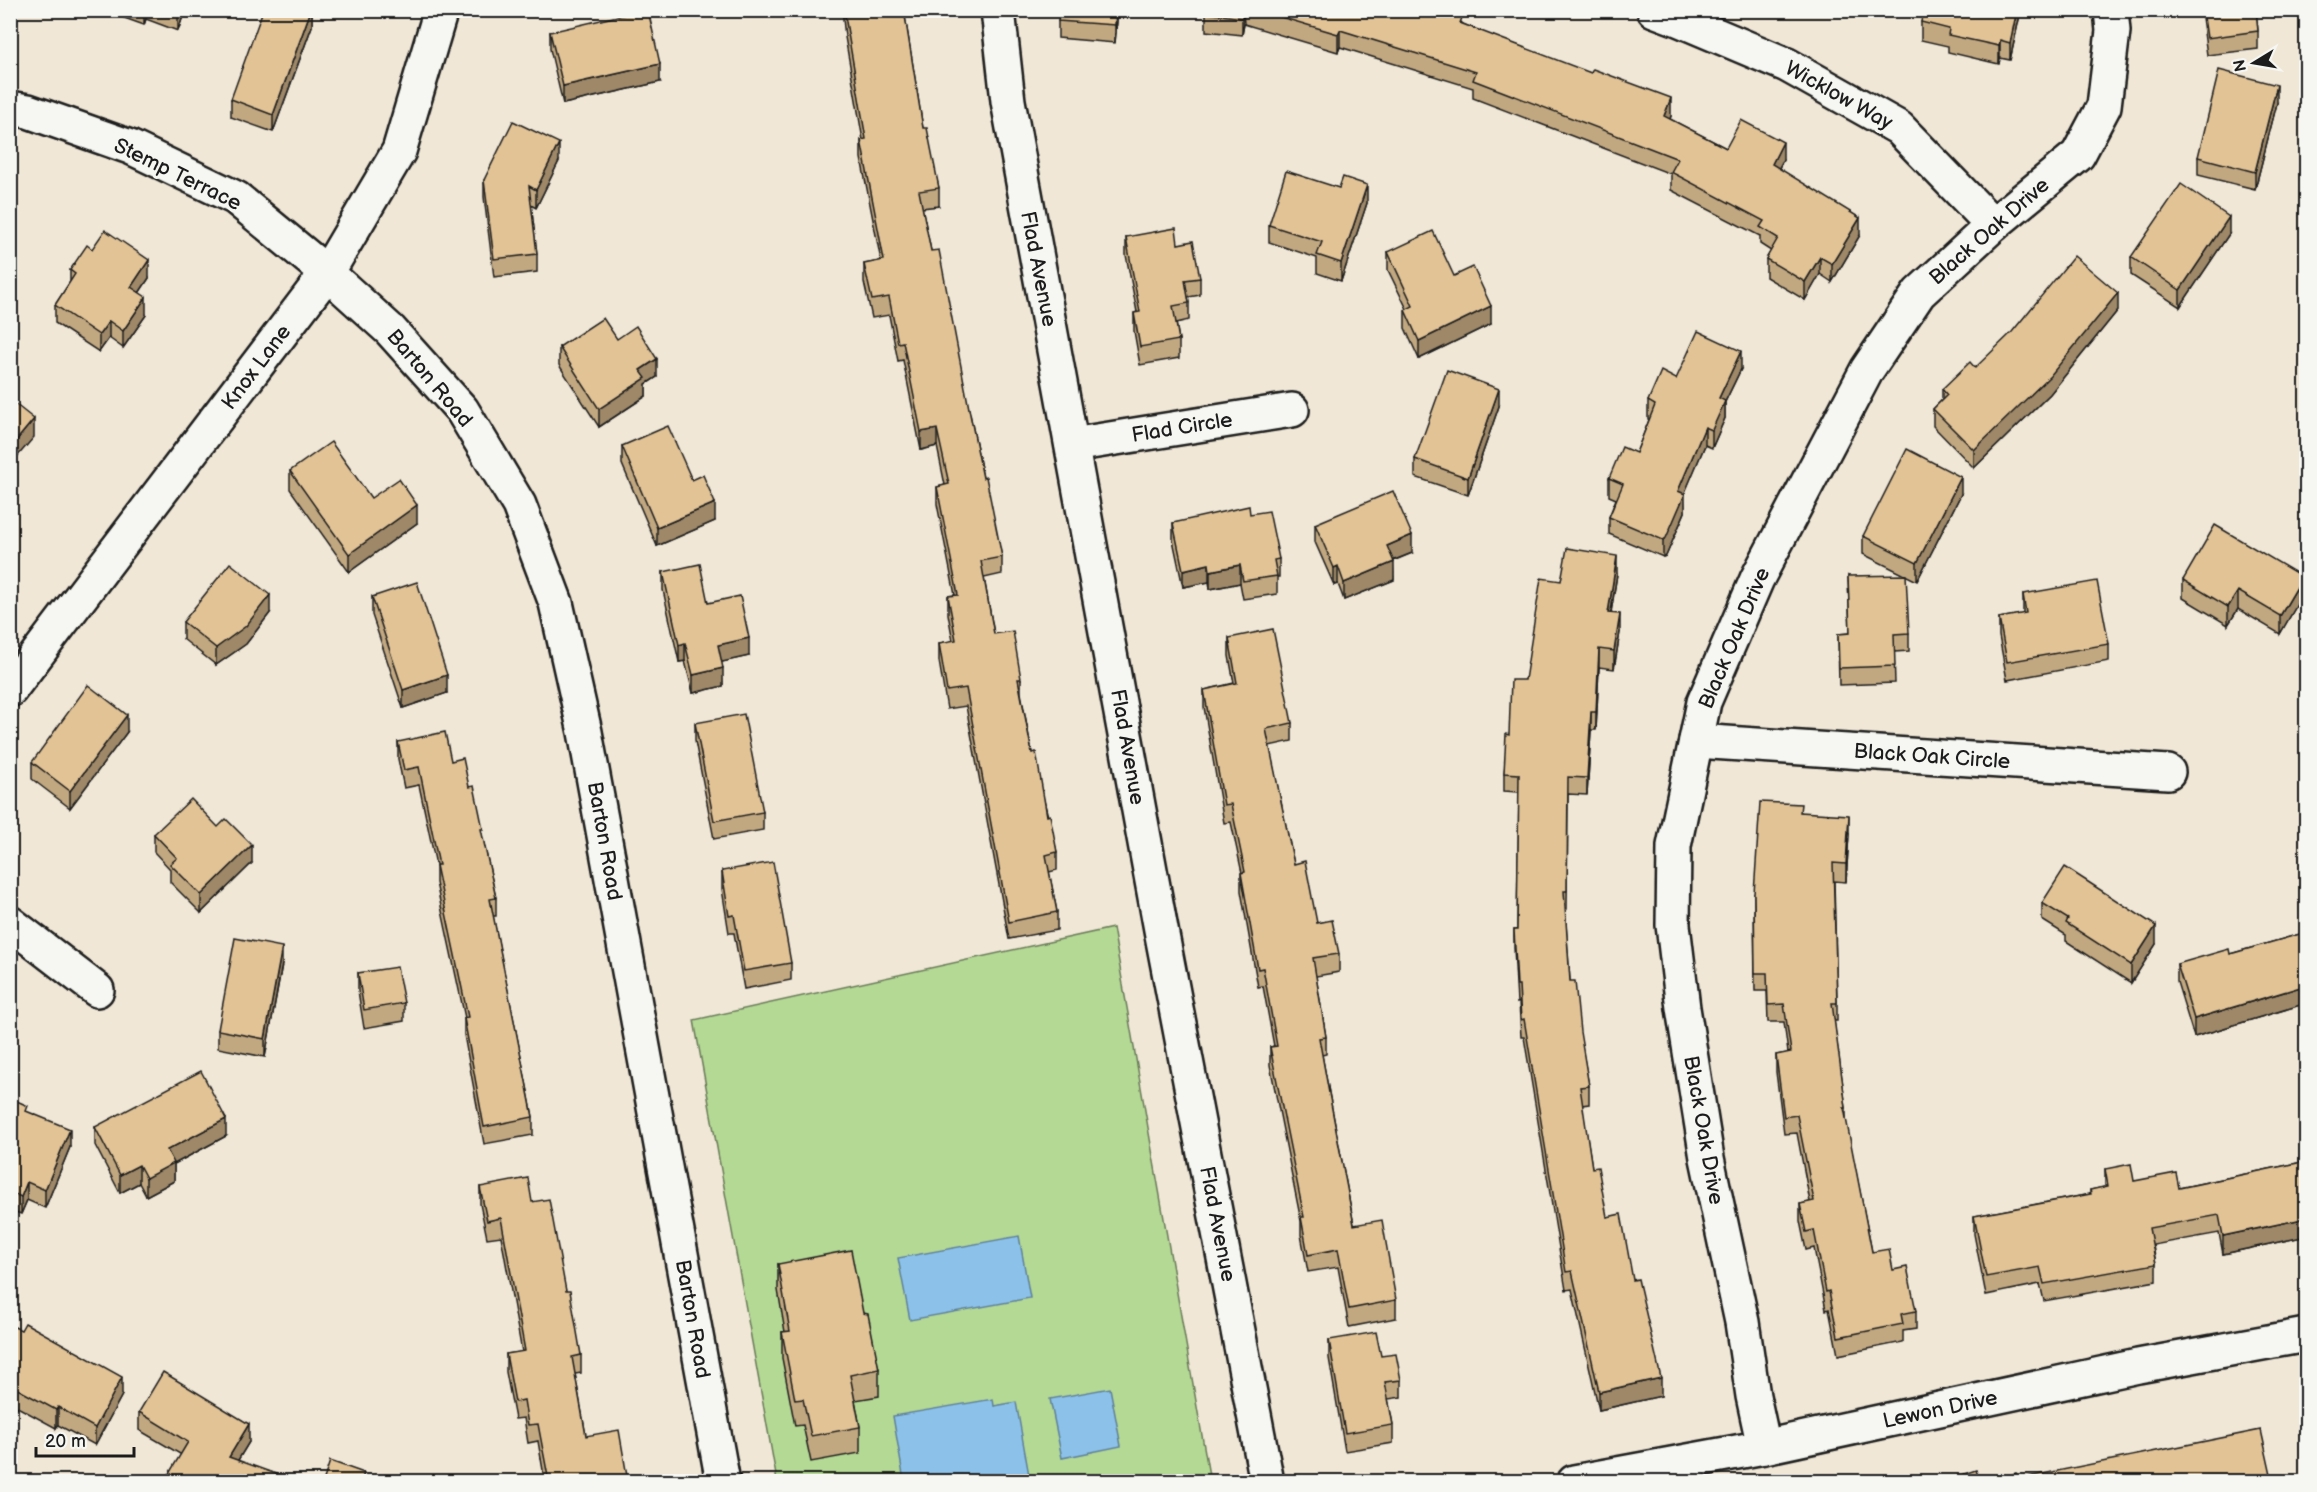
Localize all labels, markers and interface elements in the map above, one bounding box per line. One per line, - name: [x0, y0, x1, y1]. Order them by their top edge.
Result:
- north arrow: [2224, 33, 2284, 93]
- street label: Wicklow Way: [1781, 56, 1897, 135]
- text: N: [2230, 58, 2251, 73]
- street label: Stemp Terrace: [110, 133, 246, 216]
- street label: Black Oak Drive: [1924, 172, 2054, 290]
- street label: Flad Avenue: [1015, 209, 1062, 329]
- street label: Knox Lane: [216, 320, 296, 415]
- street label: Barton Road: [381, 324, 478, 432]
- street label: Flad Circle: [1130, 407, 1234, 448]
- street label: Black Oak Drive: [1693, 564, 1775, 713]
- street label: Flad Avenue: [1105, 687, 1150, 807]
- street label: Black Oak Circle: [1853, 739, 2011, 774]
- street label: Barton Road: [582, 780, 627, 902]
- street label: Black Oak Drive: [1678, 1054, 1729, 1207]
- street label: Flad Avenue: [1194, 1164, 1241, 1284]
- street label: Barton Road: [670, 1258, 715, 1380]
- street label: Lewon Drive: [1880, 1385, 2000, 1434]
- scale bar: [36, 1420, 134, 1458]
- text: 20 m: [45, 1431, 86, 1452]

